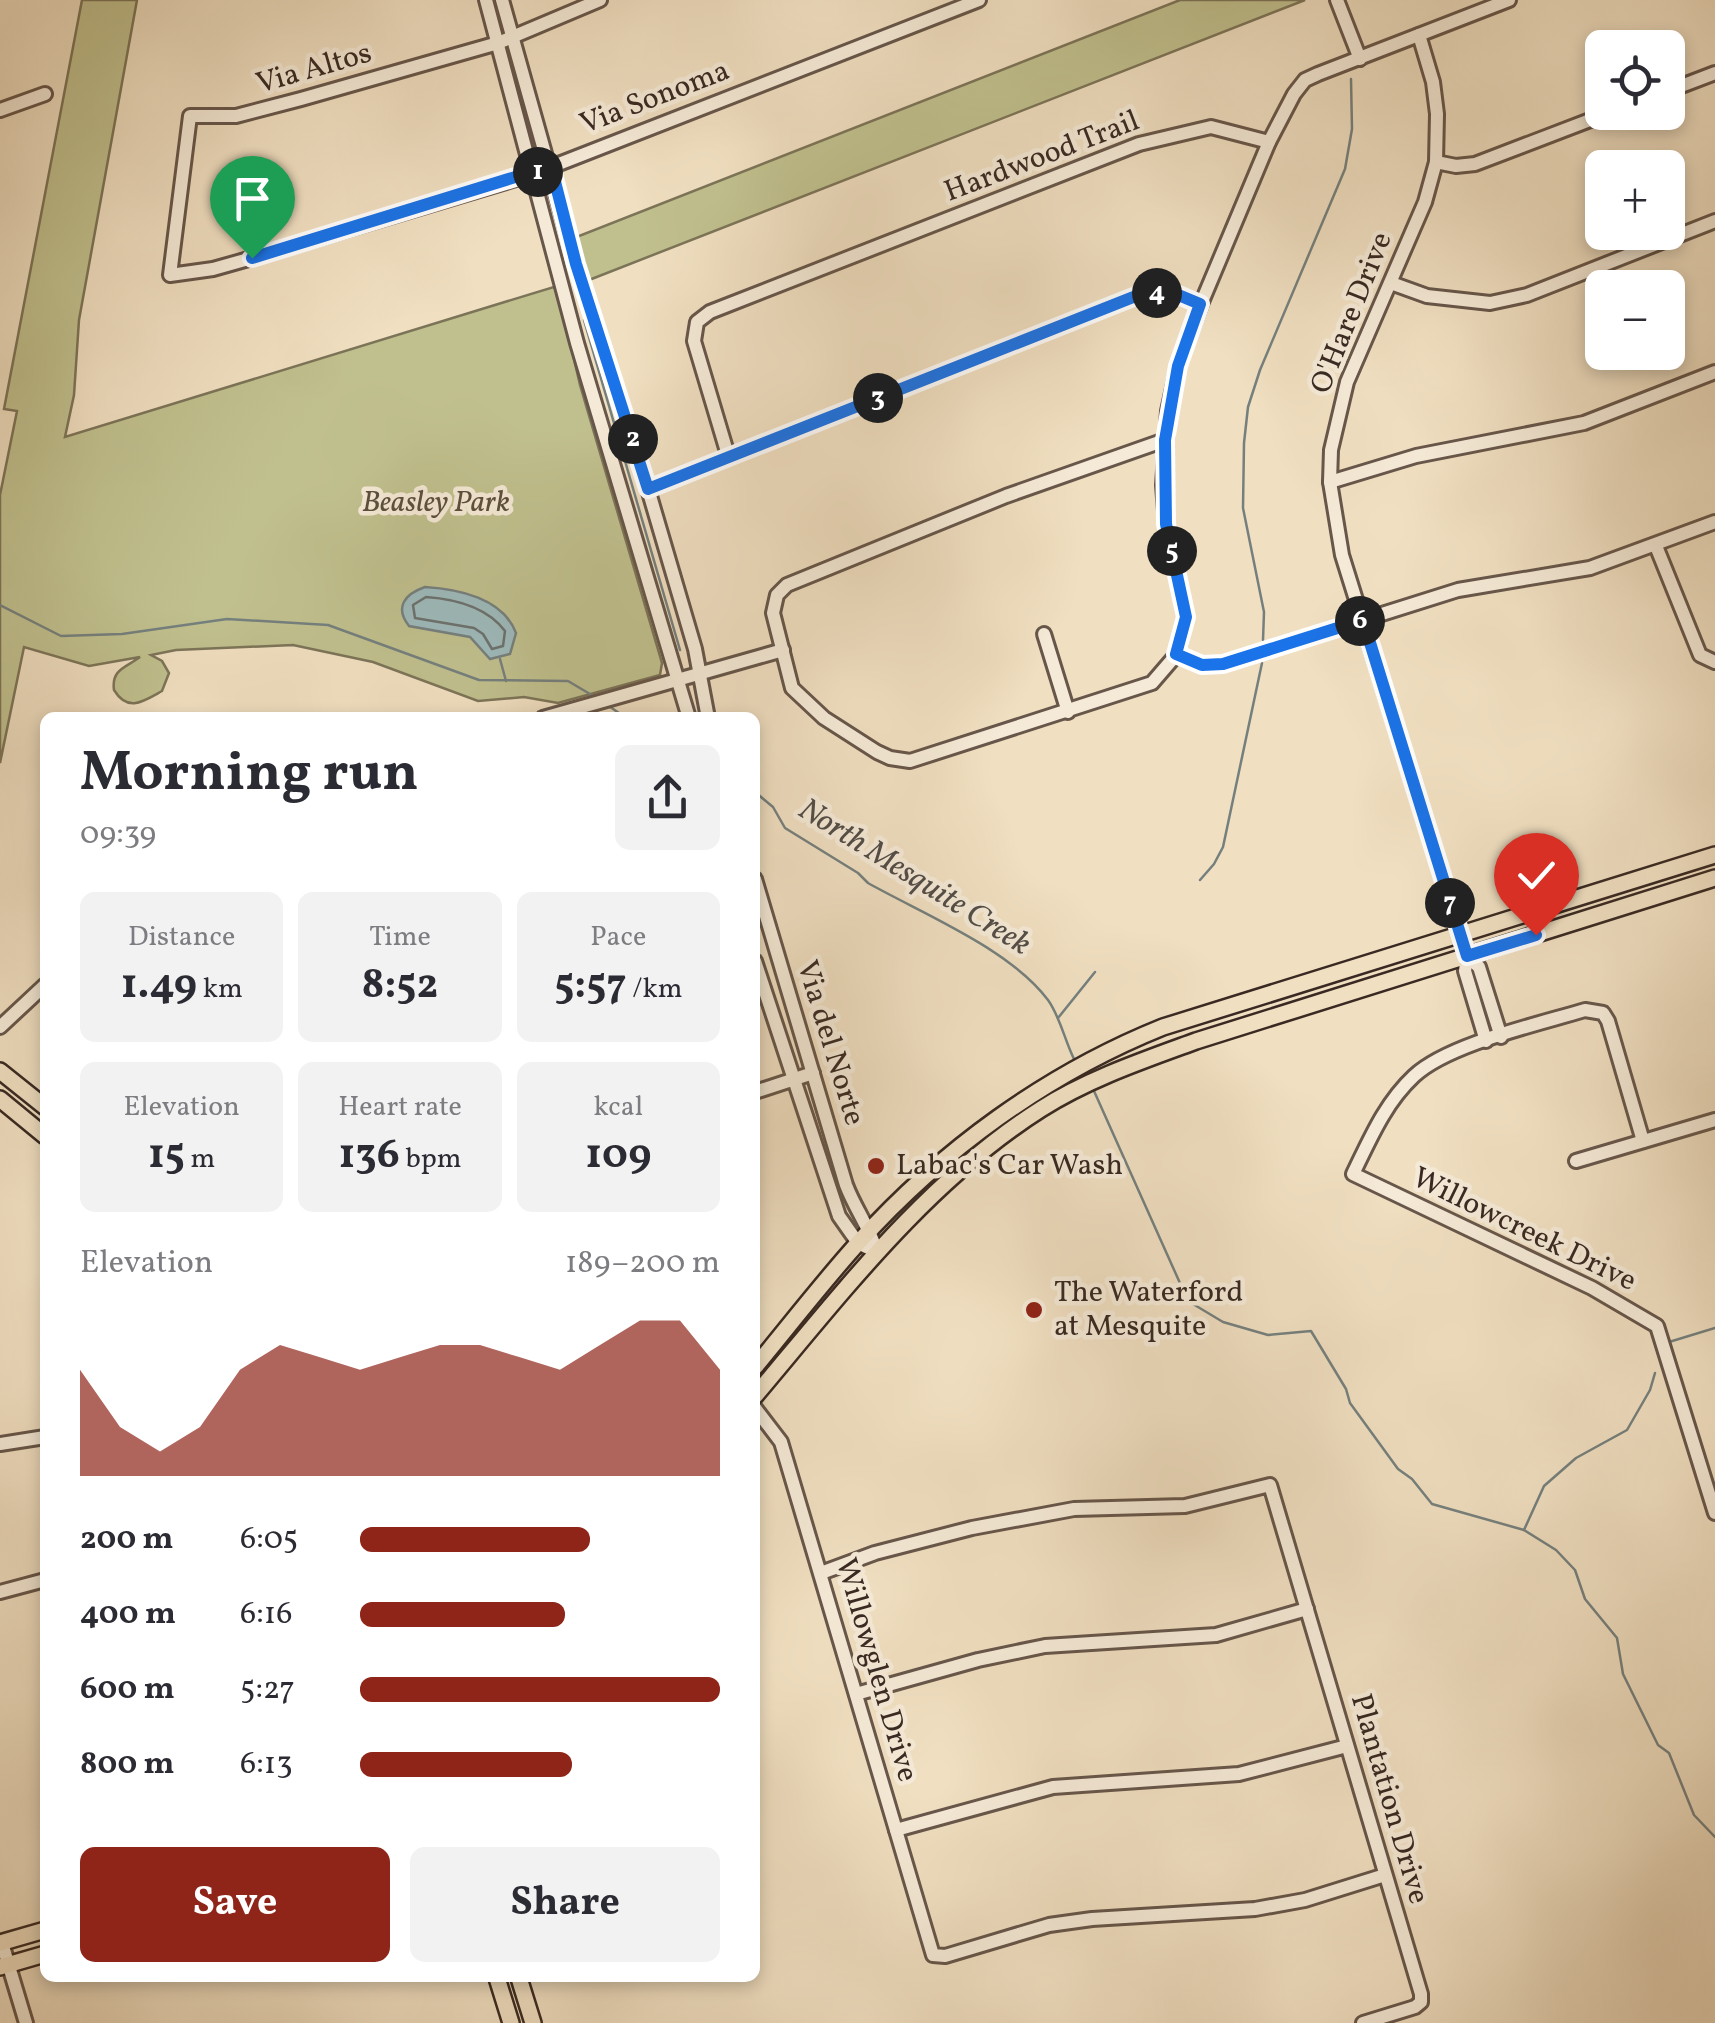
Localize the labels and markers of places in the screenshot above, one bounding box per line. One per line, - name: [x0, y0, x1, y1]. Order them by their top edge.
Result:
- pin: 1: [513, 147, 563, 197]
- pin: [210, 156, 295, 259]
- pin: 4: [1132, 268, 1182, 318]
- pin: 3: [853, 373, 903, 423]
- pin: 2: [608, 414, 658, 464]
- pin: 5: [1147, 526, 1197, 576]
- pin: 6: [1335, 596, 1385, 646]
- pin: [1494, 833, 1579, 936]
- pin: 7: [1425, 878, 1475, 928]
- place label: Labac's Car Wash: [896, 1145, 1123, 1187]
- marker: Labac's Car Wash: [865, 1155, 887, 1177]
- place label: The Waterford at Mesquite: [1054, 1272, 1243, 1348]
- marker: The Waterford at Mesquite: [1023, 1299, 1045, 1321]

